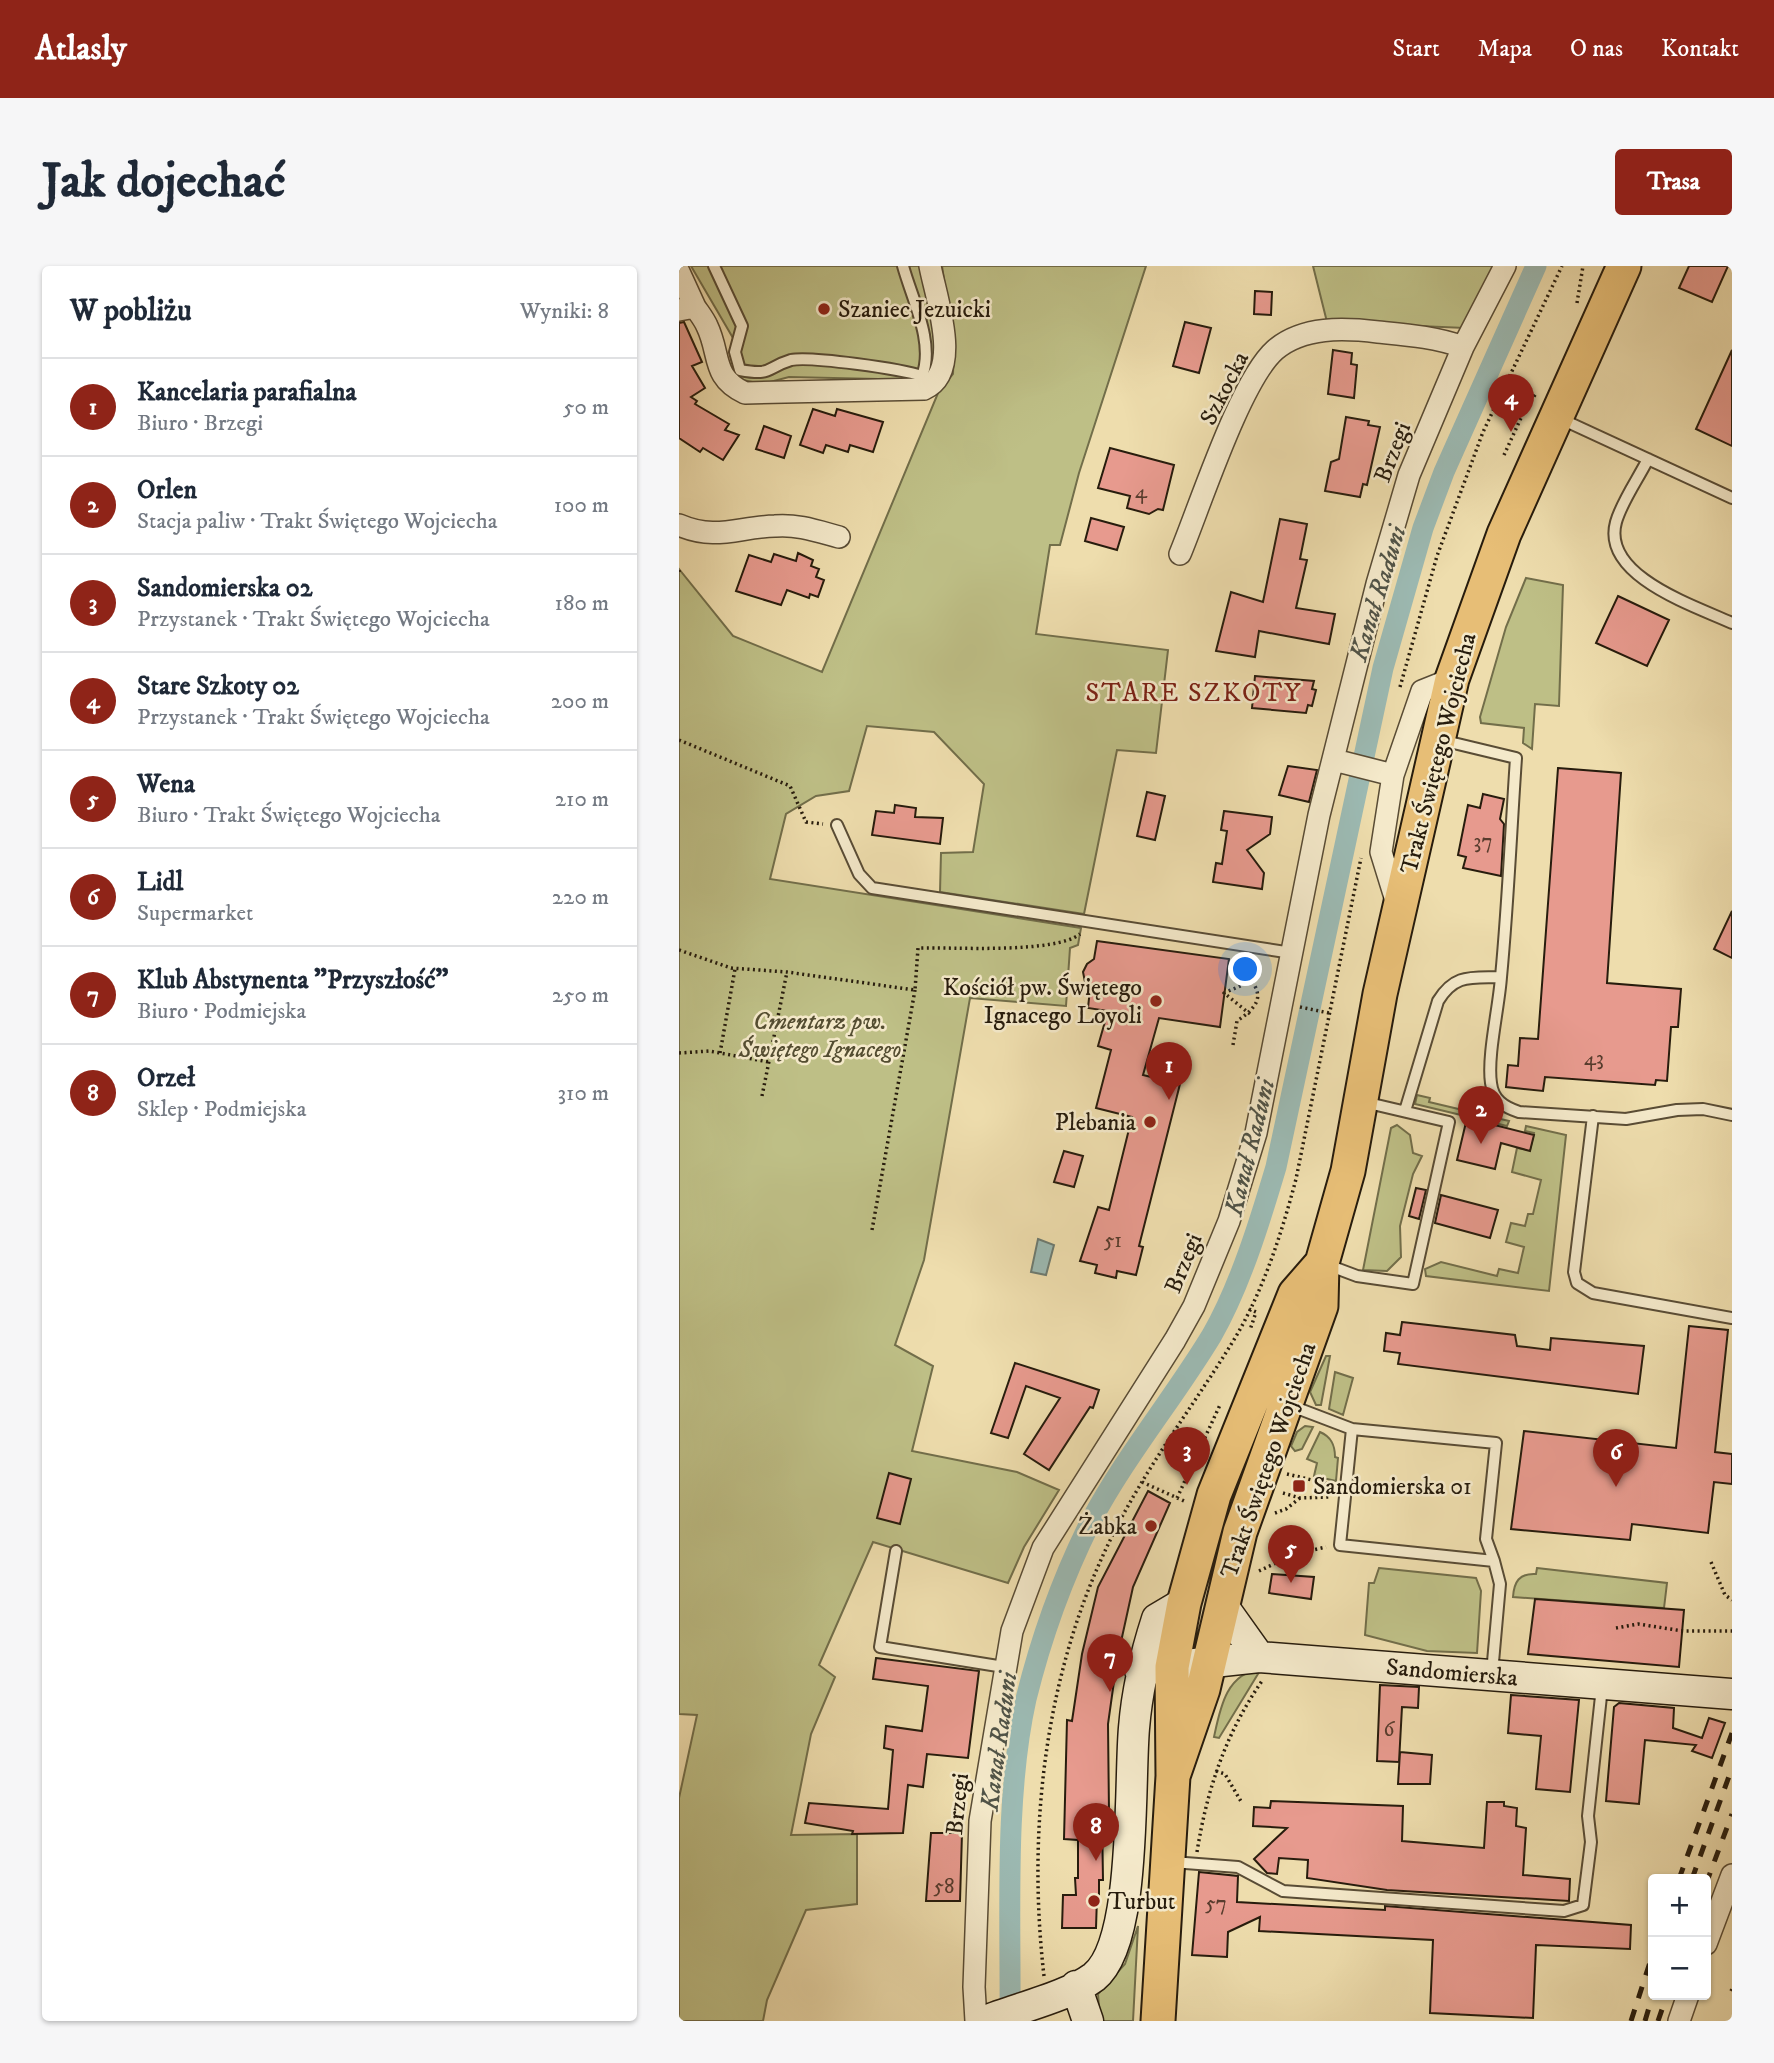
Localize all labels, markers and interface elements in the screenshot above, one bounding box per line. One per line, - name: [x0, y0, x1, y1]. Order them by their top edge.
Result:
- text: Atlasly: [35, 29, 127, 70]
- text: Start: [1393, 34, 1440, 64]
- text: Mapa: [1478, 34, 1532, 64]
- text: O nas: [1570, 34, 1623, 64]
- text: Kontakt: [1661, 34, 1739, 64]
- button: Trasa: [1615, 149, 1732, 215]
- text: Jak dojechać: [42, 151, 285, 213]
- text: W pobliżu: [70, 293, 192, 330]
- place label: Szaniec Jezuicki: [838, 295, 991, 325]
- text: Wyniki: 8: [520, 297, 609, 326]
- marker: Szaniec Jezuicki: [816, 301, 832, 317]
- street label: Szkocka: [1194, 346, 1256, 430]
- pin: 4: [1488, 374, 1534, 432]
- text: Kancelaria parafialna: [137, 376, 357, 409]
- text: 1: [89, 393, 97, 422]
- text: 50 m: [563, 393, 609, 422]
- text: Biuro · Brzegi: [137, 409, 263, 438]
- street label: Brzegi: [1368, 418, 1418, 487]
- text: Orlen: [137, 474, 197, 507]
- house number: 4: [1135, 479, 1148, 505]
- text: 2: [87, 491, 99, 520]
- text: 100 m: [554, 491, 609, 520]
- text: Stacja paliw · Trakt Świętego Wojciecha: [137, 507, 498, 536]
- water label: Kanał Raduni: [1342, 520, 1415, 666]
- text: Sandomierska 02: [137, 572, 312, 605]
- text: 3: [89, 589, 97, 618]
- text: 180 m: [554, 589, 609, 618]
- text: Przystanek · Trakt Świętego Wojciecha: [137, 605, 490, 634]
- street label: Trakt Świętego Wojciecha: [1394, 629, 1484, 877]
- text: Stare Szkoty 02: [137, 670, 299, 703]
- district label: STARE SZKOTY: [1086, 677, 1302, 710]
- text: 4: [86, 687, 100, 716]
- text: 200 m: [551, 687, 609, 716]
- text: Przystanek · Trakt Świętego Wojciecha: [137, 703, 490, 732]
- text: Wena: [137, 768, 195, 801]
- text: 5: [87, 785, 99, 814]
- text: 210 m: [555, 785, 609, 814]
- text: Biuro · Trakt Świętego Wojciecha: [137, 801, 441, 830]
- house number: 37: [1474, 829, 1492, 855]
- text: Lidl: [137, 866, 183, 899]
- text: 6: [87, 883, 99, 912]
- text: 220 m: [552, 883, 609, 912]
- text: Supermarket: [137, 899, 253, 928]
- your location: [1228, 952, 1262, 986]
- text: Klub Abstynenta "Przyszłość": [137, 964, 448, 997]
- place label: Kościół pw. Świętego Ignacego Loyoli: [943, 972, 1142, 1031]
- text: 7: [87, 981, 99, 1010]
- text: 250 m: [552, 981, 609, 1010]
- marker: Kościół pw. Świętego Ignacego Loyoli: [1148, 993, 1164, 1009]
- text: Biuro · Podmiejska: [137, 997, 306, 1026]
- park label: Cmentarz pw. Świętego Ignacego: [738, 1007, 901, 1065]
- pin: 1: [1146, 1042, 1192, 1100]
- house number: 43: [1584, 1046, 1604, 1072]
- text: Orzeł: [137, 1062, 195, 1095]
- water label: Kanał Raduni: [1217, 1074, 1284, 1220]
- text: 8: [87, 1079, 99, 1108]
- text: 310 m: [557, 1079, 609, 1108]
- pin: 2: [1458, 1086, 1504, 1144]
- text: Sklep · Podmiejska: [137, 1095, 306, 1124]
- place label: Plebania: [1055, 1108, 1137, 1138]
- marker: Plebania: [1142, 1114, 1158, 1130]
- house number: 51: [1104, 1228, 1122, 1254]
- street label: Brzegi: [1158, 1229, 1209, 1298]
- street label: Trakt Świętego Wojciecha: [1214, 1337, 1324, 1582]
- pin: 3: [1164, 1427, 1210, 1485]
- pin: 6: [1593, 1429, 1639, 1487]
- place label: Sandomierska 01: [1313, 1472, 1472, 1502]
- marker: Sandomierska 01: [1291, 1478, 1307, 1494]
- place label: Żabka: [1078, 1511, 1138, 1542]
- marker: Żabka: [1143, 1518, 1159, 1534]
- pin: 5: [1268, 1525, 1314, 1583]
- pin: 7: [1087, 1634, 1133, 1692]
- street label: Sandomierska: [1385, 1652, 1520, 1694]
- water label: Kanał Raduni: [973, 1668, 1026, 1814]
- house number: 6: [1384, 1717, 1396, 1743]
- street label: Brzegi: [940, 1772, 976, 1837]
- pin: 8: [1073, 1803, 1119, 1861]
- house number: 58: [934, 1874, 954, 1900]
- map controls: [1648, 1874, 1711, 2000]
- button: +: [1648, 1874, 1711, 1937]
- place label: Turbut: [1108, 1887, 1176, 1917]
- house number: 57: [1205, 1891, 1227, 1917]
- marker: Turbut: [1086, 1893, 1102, 1909]
- button: −: [1648, 1937, 1711, 2000]

